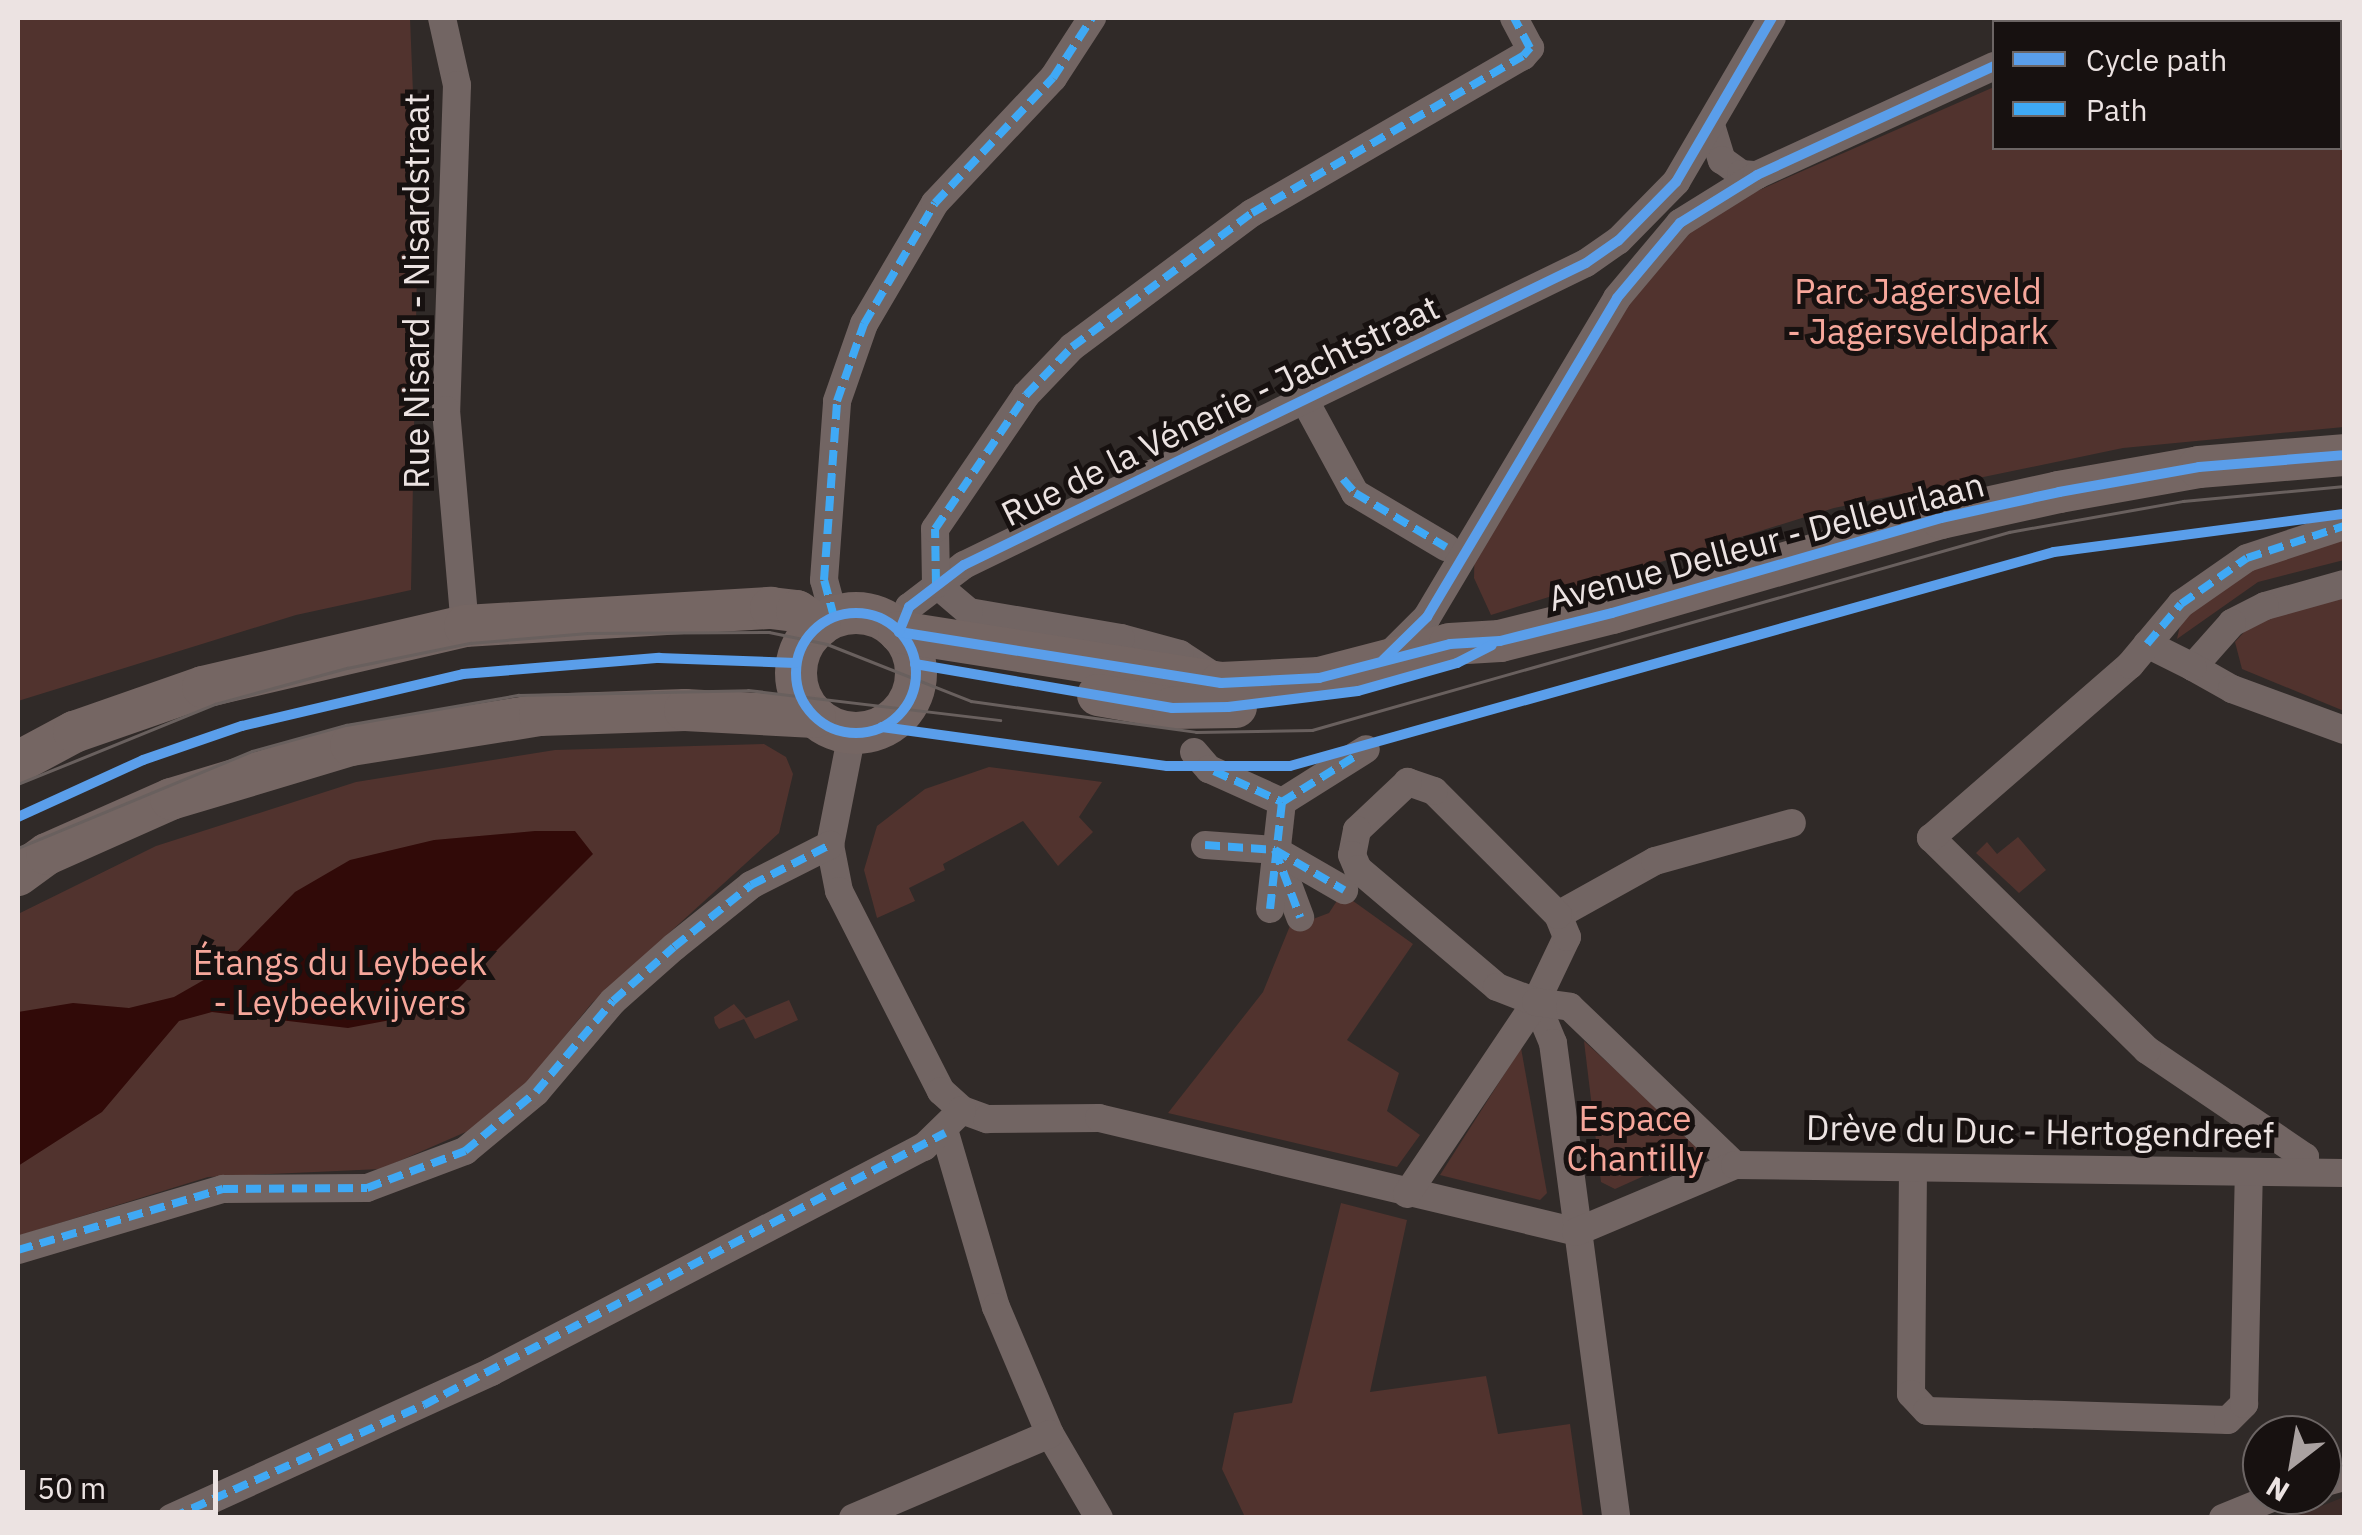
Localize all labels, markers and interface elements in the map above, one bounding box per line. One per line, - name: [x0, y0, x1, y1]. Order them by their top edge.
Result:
- legend: [1992, 20, 2342, 150]
- text: Cycle path: [2086, 40, 2227, 79]
- text: Path: [2086, 90, 2147, 129]
- street label: Rue Nisard - Nisardstraat: [395, 93, 437, 489]
- park label: Parc Jagersveld - Jagersveldpark: [1787, 270, 2049, 352]
- street label: Rue de la Vénerie - Jachtstraat: [994, 286, 1446, 534]
- street label: Avenue Delleur - Delleurlaan: [1544, 463, 1988, 619]
- park label: Étangs du Leybeek - Leybeekvijvers: [193, 941, 487, 1023]
- park label: Espace Chantilly: [1566, 1097, 1704, 1179]
- street label: Drève du Duc - Hertogendreef: [1806, 1106, 2274, 1156]
- north arrow: [2242, 1415, 2342, 1515]
- scale bar: [25, 1450, 222, 1512]
- text: 50 m: [37, 1468, 106, 1507]
- text: N: [2259, 1468, 2296, 1511]

